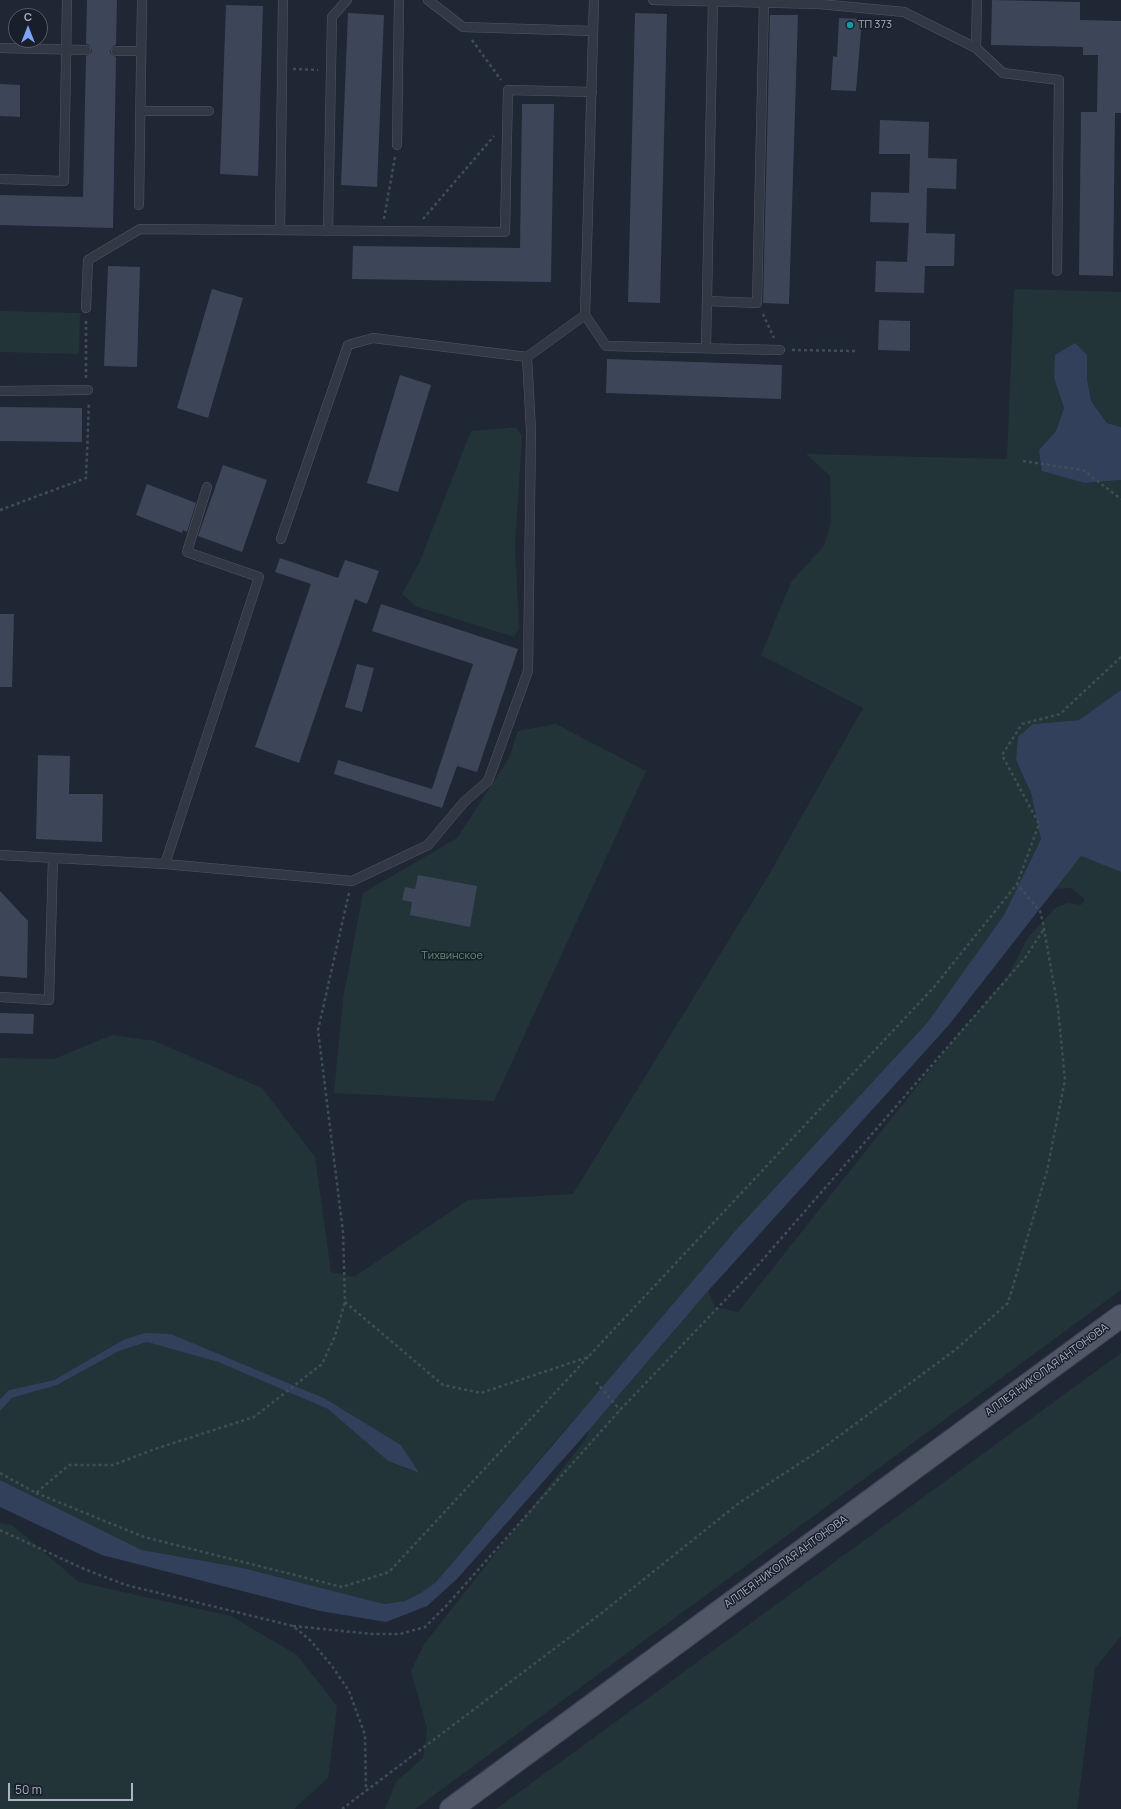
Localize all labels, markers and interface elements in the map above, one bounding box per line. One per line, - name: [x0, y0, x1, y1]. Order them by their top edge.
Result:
- north arrow: [8, 8, 48, 48]
- text: С: [24, 9, 32, 24]
- place label: ТП 373: [858, 18, 892, 32]
- marker: ТП 373: [845, 20, 855, 30]
- park label: Тихвинское: [421, 949, 483, 963]
- street label: АЛЛЕЯ НИКОЛАЯ АНТОНОВА: [983, 1321, 1111, 1419]
- street label: АЛЛЕЯ НИКОЛАЯ АНТОНОВА: [722, 1513, 850, 1611]
- scale bar: [10, 1775, 135, 1801]
- text: 50 m: [15, 1781, 42, 1798]

